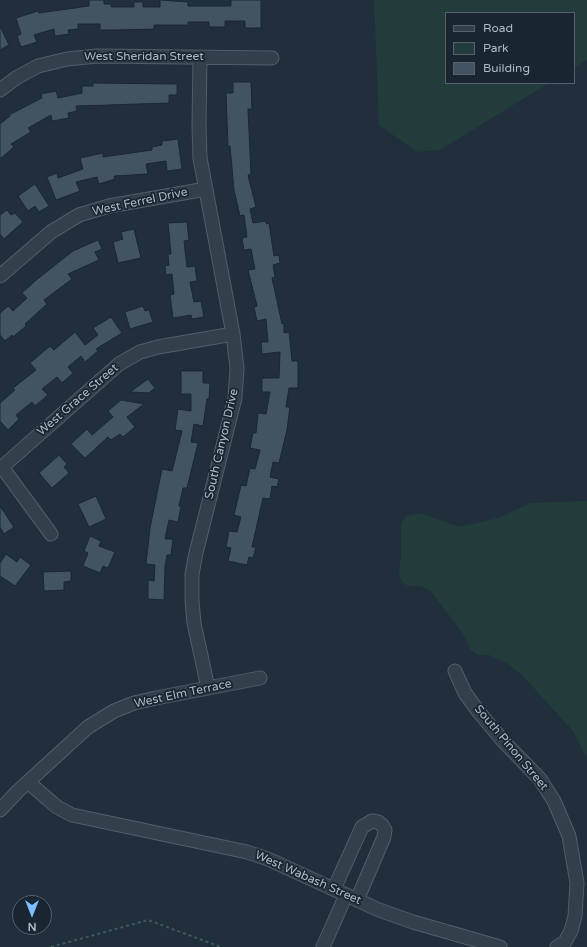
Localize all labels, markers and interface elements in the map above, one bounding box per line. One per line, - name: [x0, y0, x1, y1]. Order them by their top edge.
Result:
- legend: [445, 12, 575, 84]
- text: Road: [483, 21, 513, 35]
- text: Park: [483, 41, 509, 55]
- street label: West Sheridan Street: [84, 50, 204, 64]
- text: Building: [483, 61, 530, 75]
- street label: West Ferrel Drive: [91, 185, 189, 219]
- street label: West Grace Street: [34, 361, 122, 439]
- street label: South Canyon Drive: [202, 387, 242, 501]
- street label: West Elm Terrace: [133, 677, 233, 711]
- street label: South Pinon Street: [471, 702, 551, 794]
- street label: West Wabash Street: [253, 848, 363, 908]
- north arrow: [12, 895, 52, 935]
- text: N: [28, 920, 36, 933]

